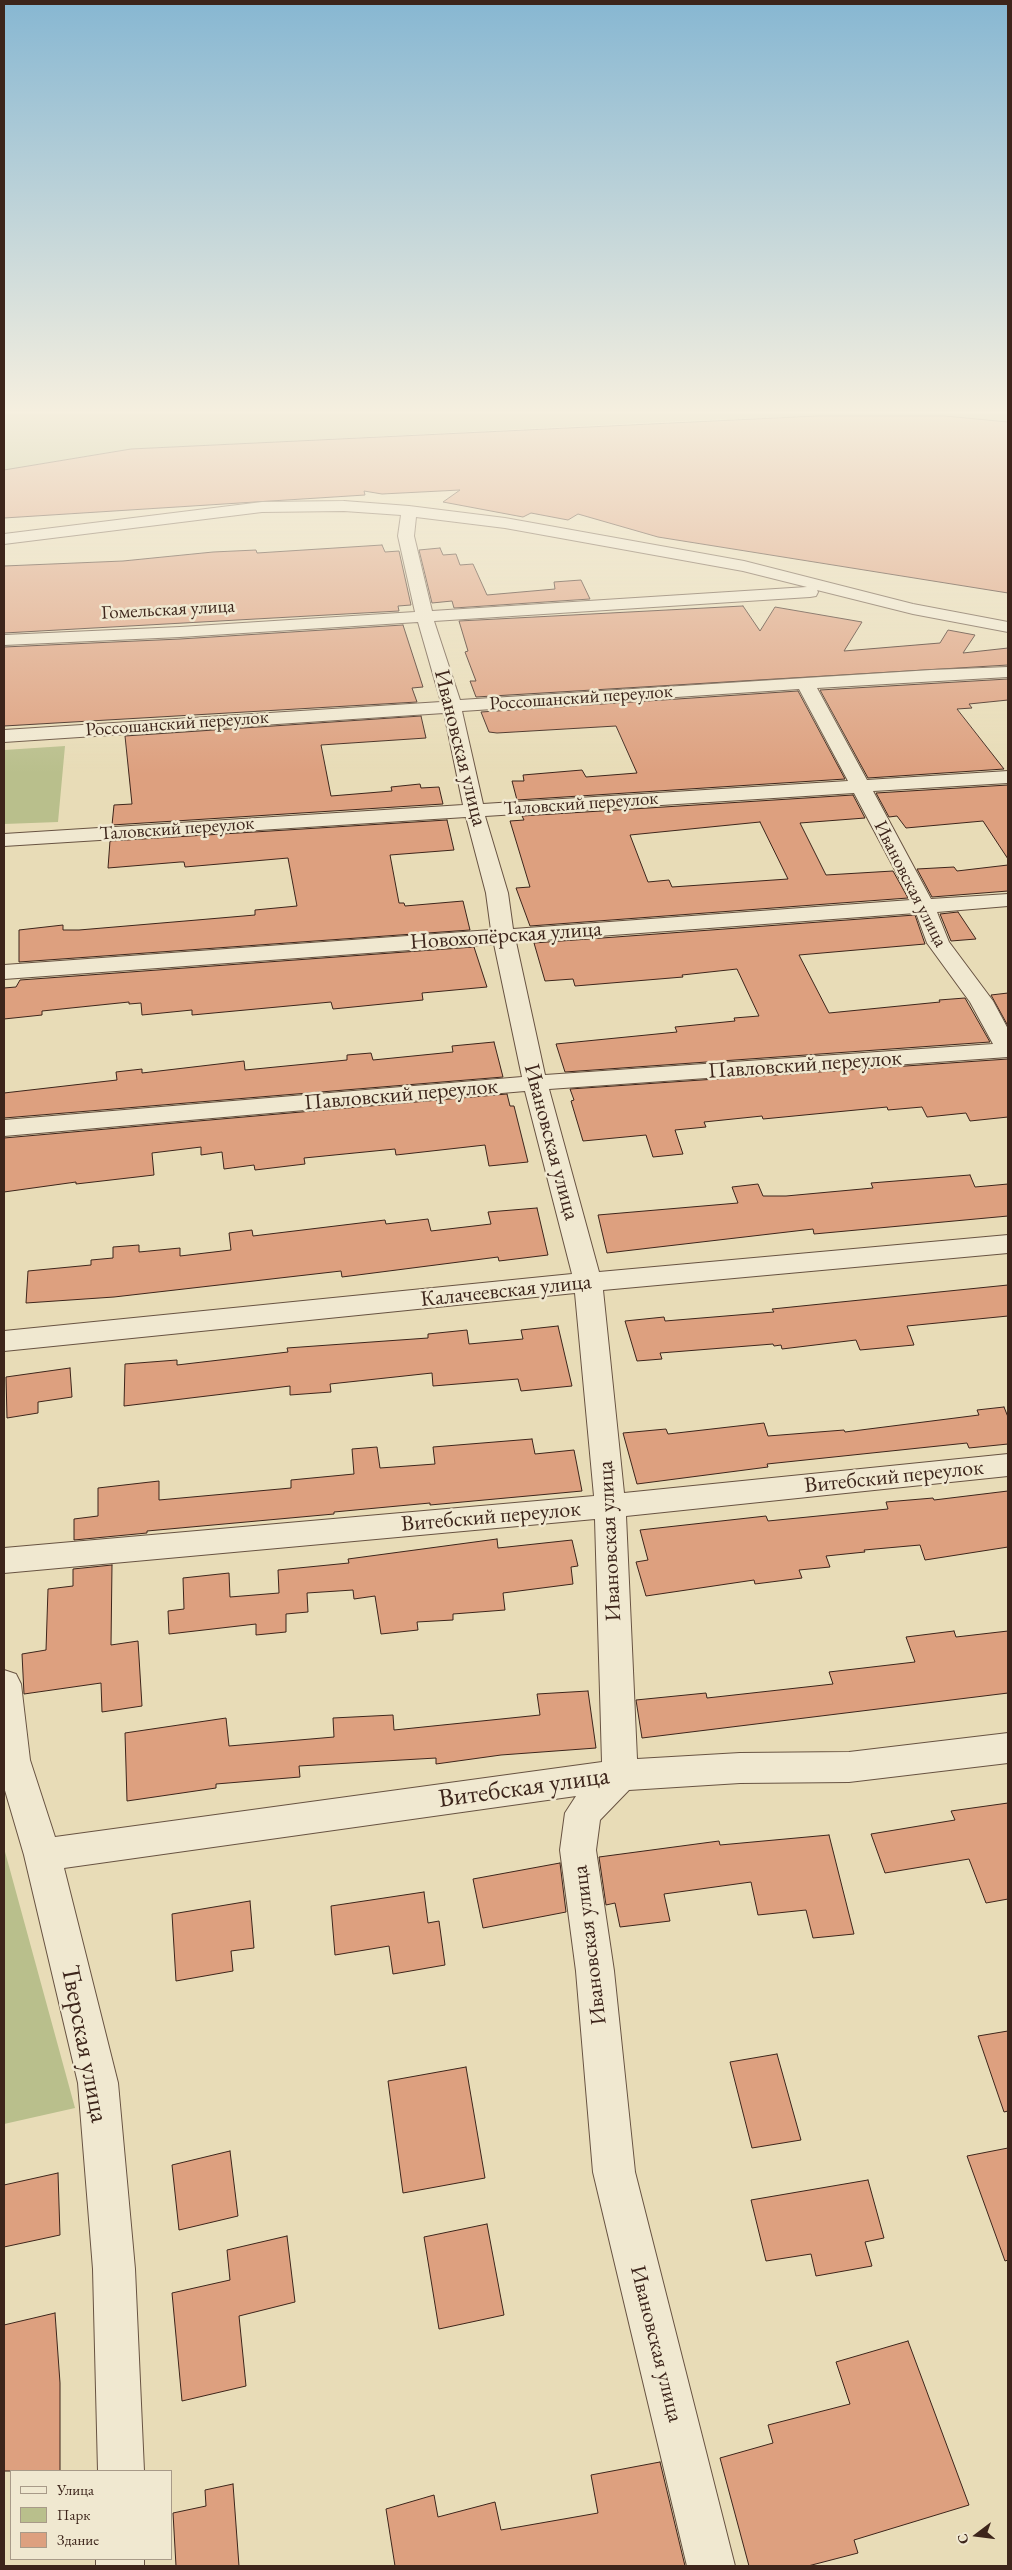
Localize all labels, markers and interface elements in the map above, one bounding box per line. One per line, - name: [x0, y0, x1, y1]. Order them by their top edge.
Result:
- street label: Гомельская улица: [101, 595, 235, 625]
- street label: Ивановская улица: [428, 667, 492, 829]
- street label: Россошанский переулок: [489, 680, 673, 716]
- street label: Россошанский переулок: [85, 706, 269, 742]
- street label: Таловский переулок: [503, 787, 659, 821]
- street label: Таловский переулок: [99, 812, 255, 846]
- street label: Ивановская улица: [868, 817, 952, 951]
- street label: Новохопёрская улица: [409, 916, 603, 956]
- street label: Павловский переулок: [707, 1045, 903, 1085]
- street label: Ивановская улица: [517, 1061, 585, 1223]
- street label: Павловский переулок: [303, 1073, 499, 1117]
- street label: Калачеевская улица: [419, 1269, 593, 1313]
- street label: Витебский переулок: [803, 1454, 985, 1500]
- street label: Ивановская улица: [593, 1460, 627, 1622]
- street label: Витебский переулок: [400, 1496, 582, 1538]
- street label: Витебская улица: [437, 1761, 611, 1815]
- street label: Ивановская улица: [567, 1864, 613, 2026]
- street label: Тверская улица: [53, 1963, 115, 2125]
- street label: Ивановская улица: [624, 2263, 688, 2425]
- legend: [10, 2470, 172, 2560]
- text: Улица: [57, 2480, 94, 2499]
- text: Парк: [57, 2505, 90, 2524]
- north arrow: [952, 2510, 1002, 2560]
- text: Здание: [57, 2530, 99, 2549]
- text: С: [953, 2532, 972, 2546]

